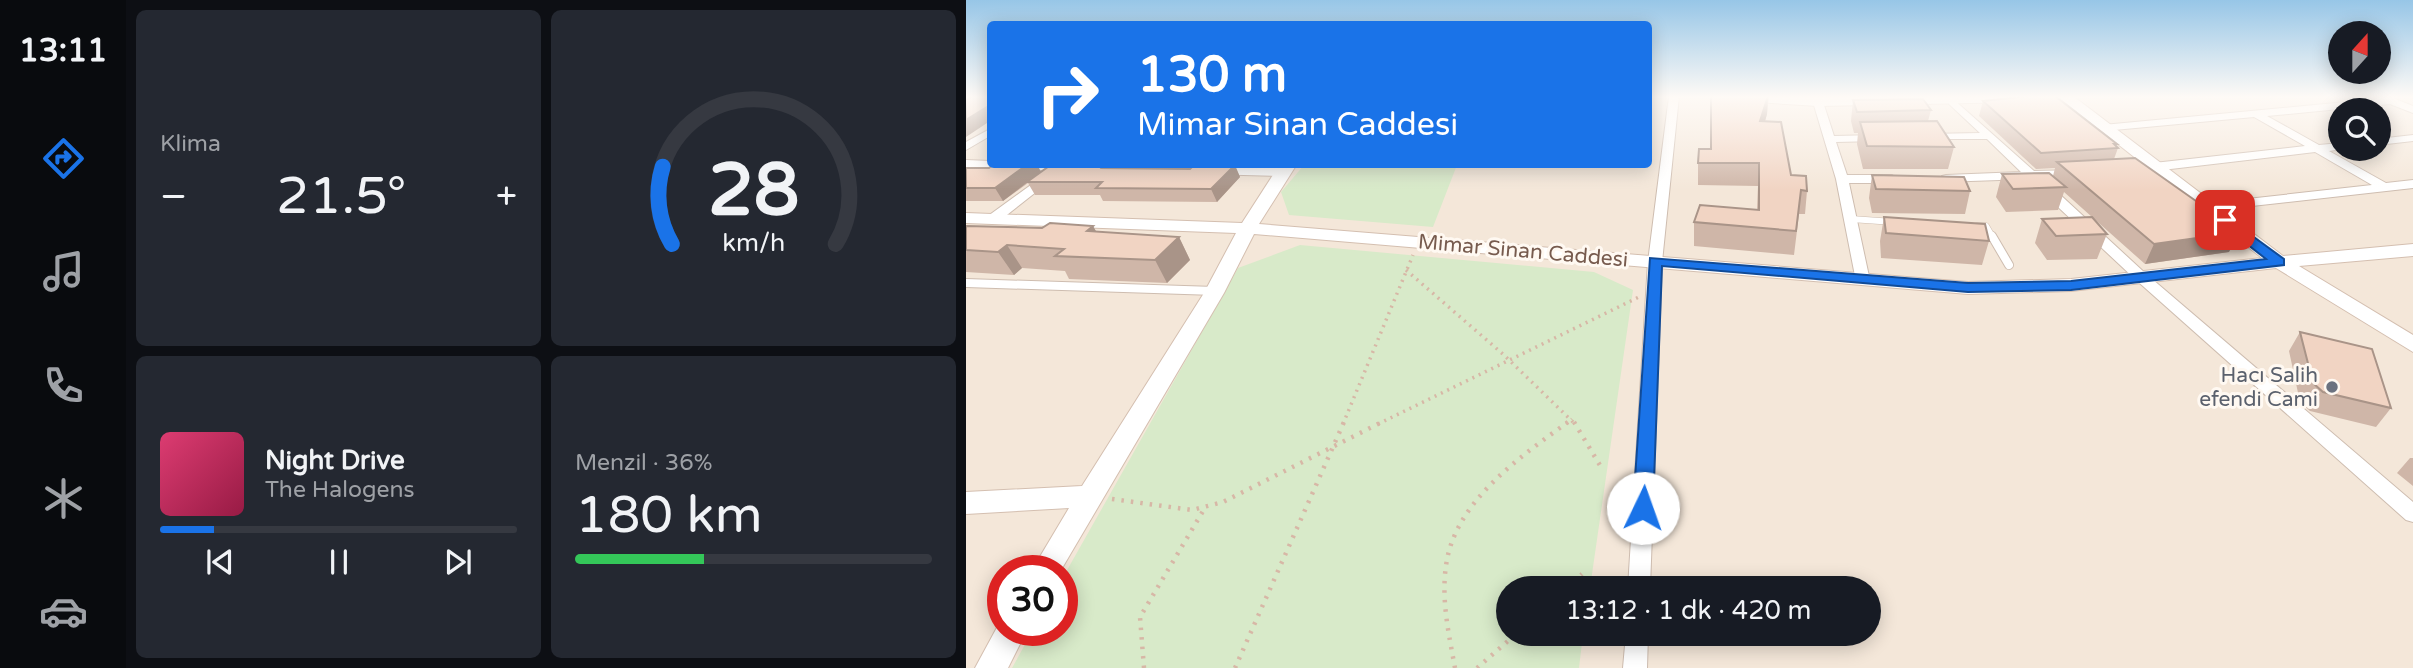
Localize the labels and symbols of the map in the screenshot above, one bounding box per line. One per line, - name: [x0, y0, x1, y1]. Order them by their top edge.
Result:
- north arrow: [2328, 21, 2390, 84]
- pin: [2195, 190, 2255, 250]
- street label: Mimar Sinan Caddesi: [1417, 229, 1629, 273]
- place label: Hacı Salih efendi Cami: [2199, 363, 2318, 412]
- marker: Hacı Salih efendi Cami: [2324, 379, 2340, 395]
- position arrow: [1606, 471, 1680, 545]
- speed limit sign: 30: [987, 555, 1078, 646]

